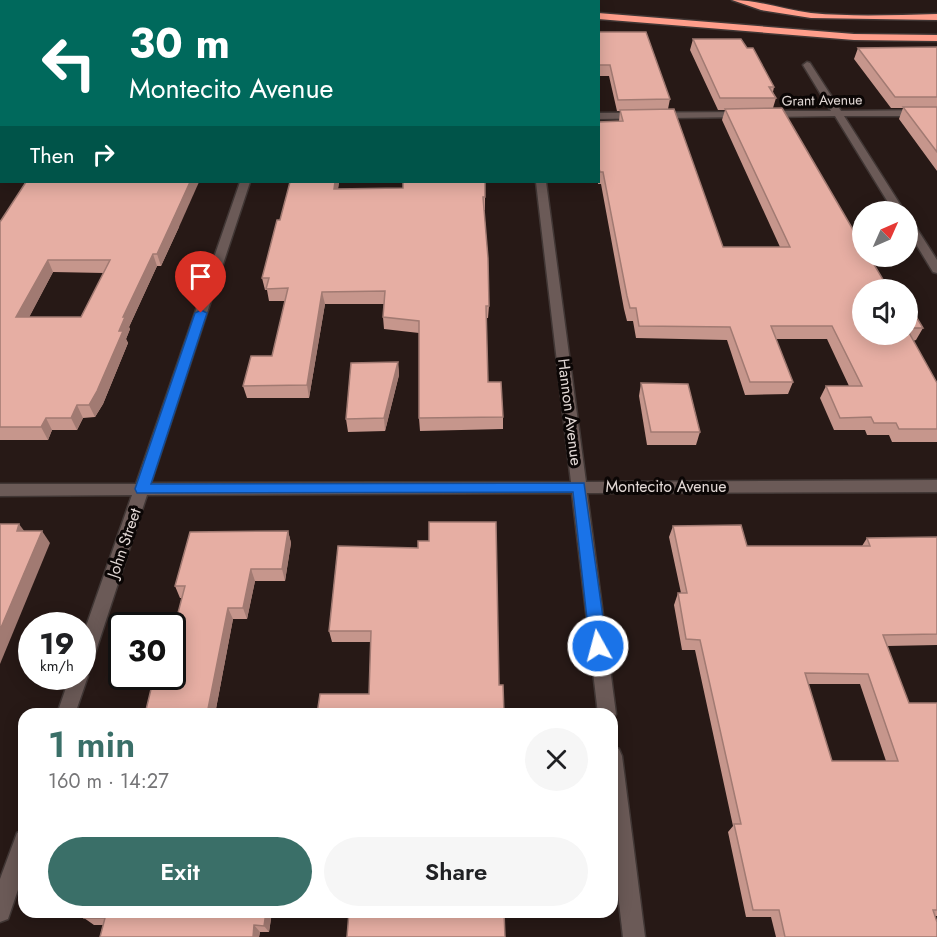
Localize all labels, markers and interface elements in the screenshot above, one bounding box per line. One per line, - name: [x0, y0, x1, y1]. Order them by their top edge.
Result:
- text: 30 m: [129, 13, 230, 74]
- icon: left: [30, 24, 108, 102]
- text: Montecito Avenue: [129, 69, 334, 108]
- street label: Grant Avenue: [781, 89, 863, 111]
- icon: right: [87, 138, 120, 171]
- text: Then: [30, 139, 75, 171]
- north arrow: [852, 201, 918, 267]
- map controls: [852, 201, 918, 345]
- pin: [175, 251, 226, 313]
- icon: arrive: [184, 260, 217, 293]
- button: sound: [852, 279, 918, 345]
- street label: Hannon Avenue: [552, 357, 588, 467]
- street label: Montecito Avenue: [605, 475, 727, 498]
- street label: John Street: [101, 505, 147, 583]
- speed limit sign: 30: [108, 612, 186, 690]
- position arrow: [566, 614, 630, 678]
- text: 19: [39, 622, 75, 665]
- text: km/h: [40, 655, 74, 677]
- text: 1 min: [48, 718, 135, 770]
- button: close: [525, 728, 588, 791]
- text: 160 m · 14:27: [48, 767, 169, 796]
- button: Exit: [48, 837, 312, 906]
- button: Share: [324, 837, 588, 906]

